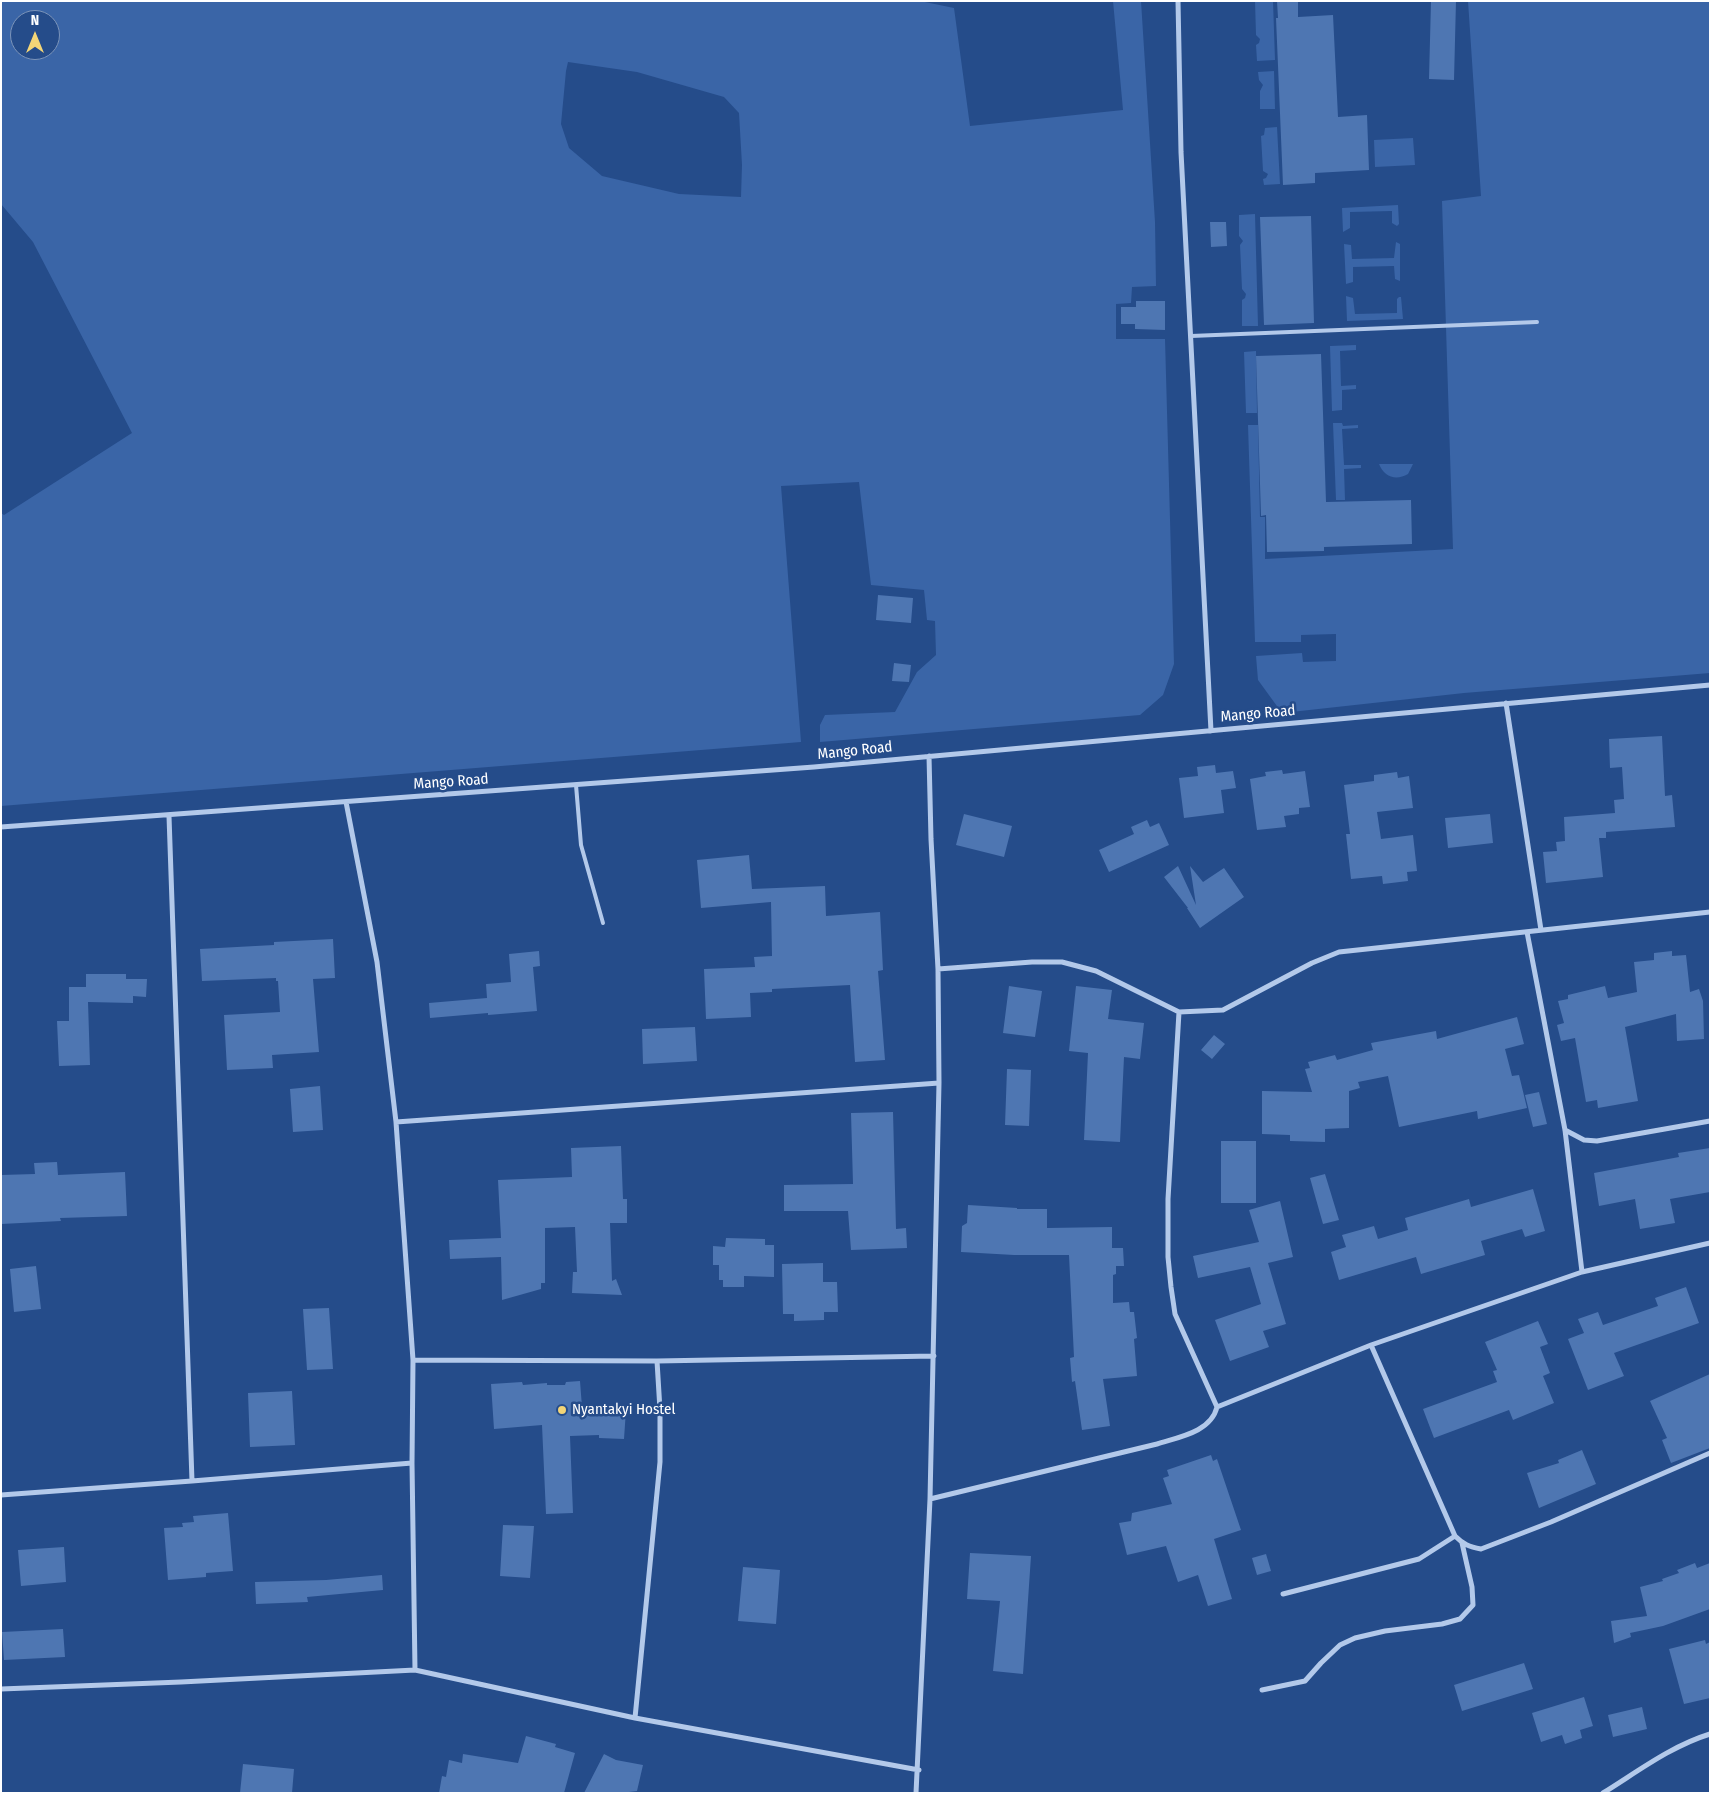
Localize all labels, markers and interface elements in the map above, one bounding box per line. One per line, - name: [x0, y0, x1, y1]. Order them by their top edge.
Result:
- north arrow: [10, 10, 60, 60]
- text: N: [31, 12, 39, 29]
- street label: Mango Road: [1220, 702, 1296, 726]
- street label: Mango Road: [817, 738, 893, 764]
- street label: Mango Road: [413, 770, 489, 794]
- place label: Nyantakyi Hostel: [572, 1401, 675, 1419]
- marker: Nyantakyi Hostel: [556, 1404, 568, 1416]

